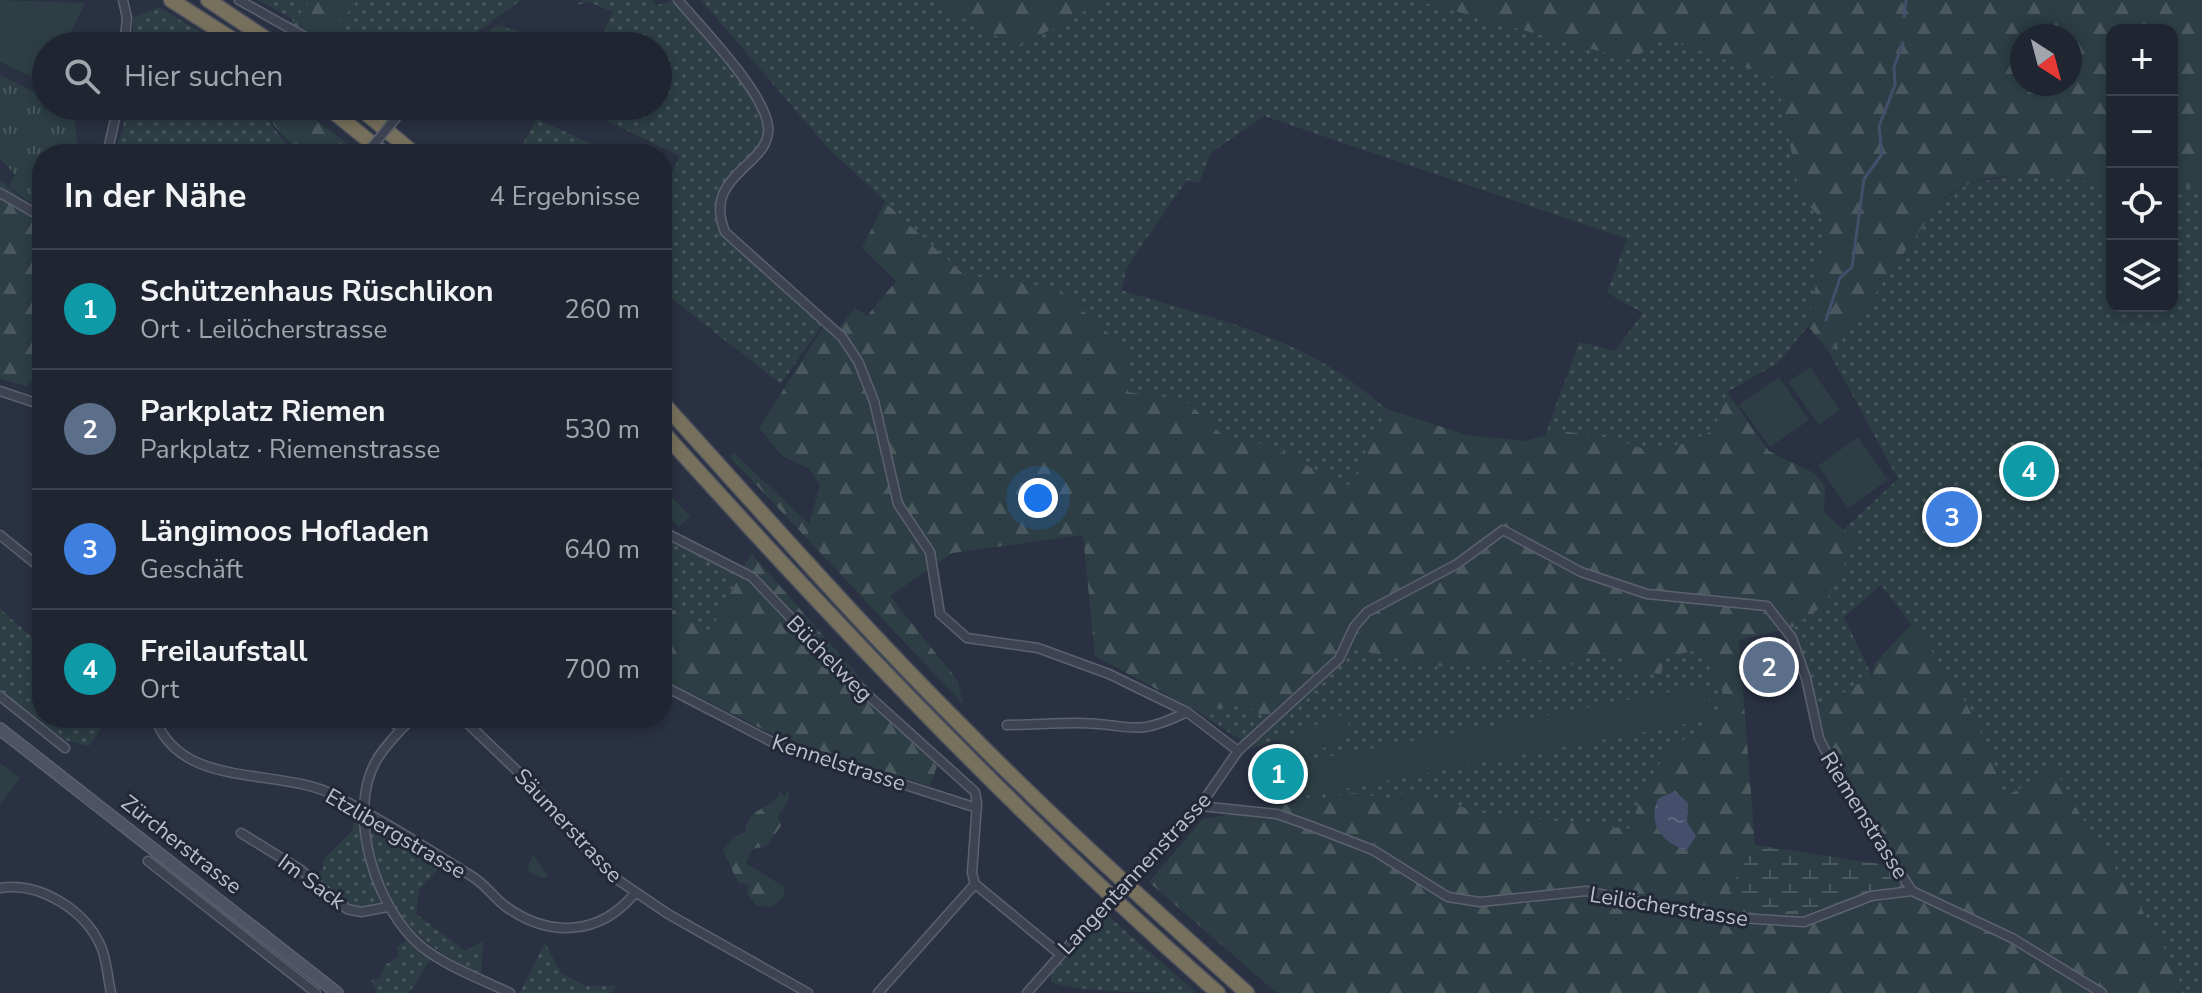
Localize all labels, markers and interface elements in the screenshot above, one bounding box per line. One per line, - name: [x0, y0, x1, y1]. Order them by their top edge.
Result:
- north arrow: [2010, 24, 2082, 96]
- map controls: [2106, 24, 2178, 312]
- button: +: [2106, 24, 2178, 96]
- search box: [32, 32, 672, 120]
- icon: search: [60, 54, 104, 98]
- text: Hier suchen: [124, 56, 283, 97]
- button: −: [2106, 96, 2178, 168]
- button: locate: [2106, 168, 2178, 240]
- text: In der Nähe: [64, 173, 246, 219]
- text: 4 Ergebnisse: [490, 179, 640, 214]
- button: layers: [2106, 240, 2178, 312]
- text: Schützenhaus Rüschlikon: [140, 271, 494, 312]
- text: 1: [82, 292, 98, 327]
- text: 260 m: [564, 292, 640, 327]
- text: Ort · Leilöcherstrasse: [140, 312, 387, 347]
- text: Parkplatz Riemen: [140, 391, 386, 432]
- text: 2: [82, 412, 98, 447]
- text: 530 m: [564, 412, 640, 447]
- text: Parkplatz · Riemenstrasse: [140, 432, 440, 467]
- pin: 4: [2003, 441, 2055, 501]
- your location: [1018, 478, 1058, 518]
- pin: 3: [1926, 487, 1978, 547]
- text: Längimoos Hofladen: [140, 511, 429, 552]
- text: 3: [82, 532, 98, 567]
- text: 640 m: [564, 532, 640, 567]
- text: Geschäft: [140, 552, 243, 587]
- street label: Büchelweg: [780, 609, 879, 708]
- text: Freilaufstall: [140, 631, 308, 672]
- pin: 2: [1743, 637, 1795, 697]
- text: 4: [82, 652, 98, 687]
- text: 700 m: [564, 652, 640, 687]
- text: Ort: [140, 672, 179, 707]
- street label: Kennelstrasse: [768, 727, 909, 799]
- pin: 1: [1252, 744, 1304, 804]
- street label: Riemenstrasse: [1813, 746, 1915, 885]
- street label: Säumerstrasse: [507, 762, 629, 889]
- street label: Etzlibergstrasse: [320, 781, 471, 886]
- street label: Langentannenstrasse: [1051, 786, 1218, 962]
- street label: Zürcherstrasse: [115, 788, 248, 901]
- street label: Im Sack: [272, 847, 352, 917]
- street label: Leilöcherstrasse: [1588, 880, 1750, 934]

